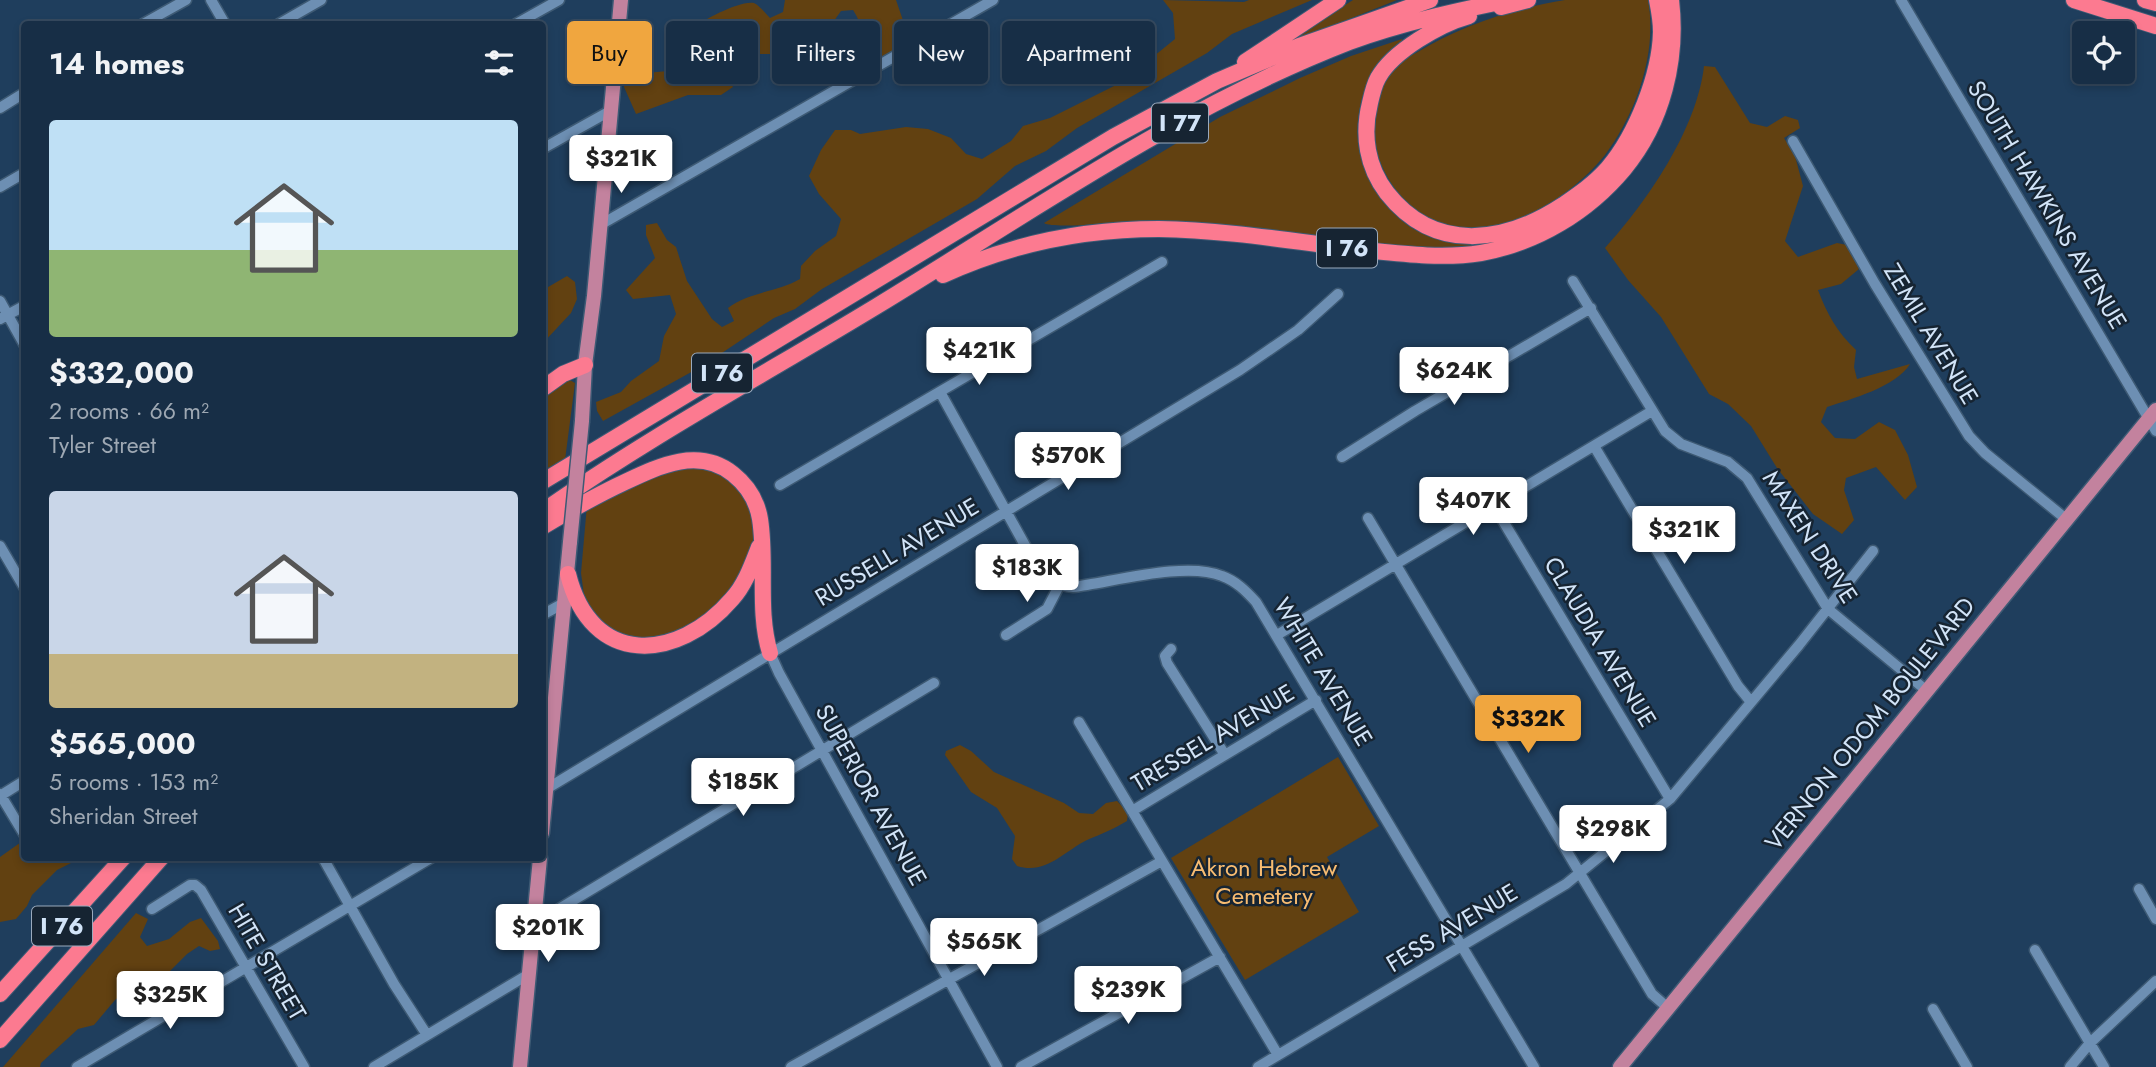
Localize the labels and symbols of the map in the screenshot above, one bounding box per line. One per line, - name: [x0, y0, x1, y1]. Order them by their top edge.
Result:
- street label: SOUTH HAWKINS AVENUE: [1959, 74, 2136, 336]
- road number: I 77: [1152, 104, 1208, 142]
- pin: $321K: [572, 136, 670, 195]
- road number: I 76: [1317, 229, 1377, 268]
- street label: ZEMIL AVENUE: [1876, 257, 1987, 411]
- pin: $421K: [930, 328, 1028, 387]
- pin: $624K: [1405, 348, 1503, 407]
- road number: I 76: [692, 354, 752, 392]
- pin: $570K: [1019, 433, 1117, 492]
- street label: MAXEN DRIVE: [1754, 463, 1867, 610]
- pin: $407K: [1424, 477, 1522, 537]
- street label: RUSSELL AVENUE: [808, 489, 986, 614]
- pin: $321K: [1635, 506, 1733, 566]
- pin: $183K: [978, 544, 1076, 604]
- street label: CLAUDIA AVENUE: [1536, 550, 1665, 734]
- street label: VERNON ODOM BOULEVARD: [1756, 589, 1983, 858]
- street label: WHITE AVENUE: [1265, 591, 1382, 753]
- street label: TRESSEL AVENUE: [1125, 675, 1301, 800]
- pin: $332K: [1479, 696, 1577, 755]
- street label: SUPERIOR AVENUE: [807, 698, 936, 892]
- pin: $185K: [694, 758, 792, 818]
- pin: $298K: [1564, 806, 1662, 865]
- park label: Akron Hebrew Cemetery: [1191, 850, 1338, 913]
- street label: FESS AVENUE: [1379, 874, 1524, 981]
- street label: HITE STREET: [220, 897, 315, 1027]
- pin: $201K: [499, 904, 597, 964]
- road number: I 76: [32, 906, 92, 945]
- pin: $565K: [935, 918, 1033, 978]
- pin: $239K: [1079, 967, 1177, 1026]
- pin: $325K: [121, 972, 219, 1031]

